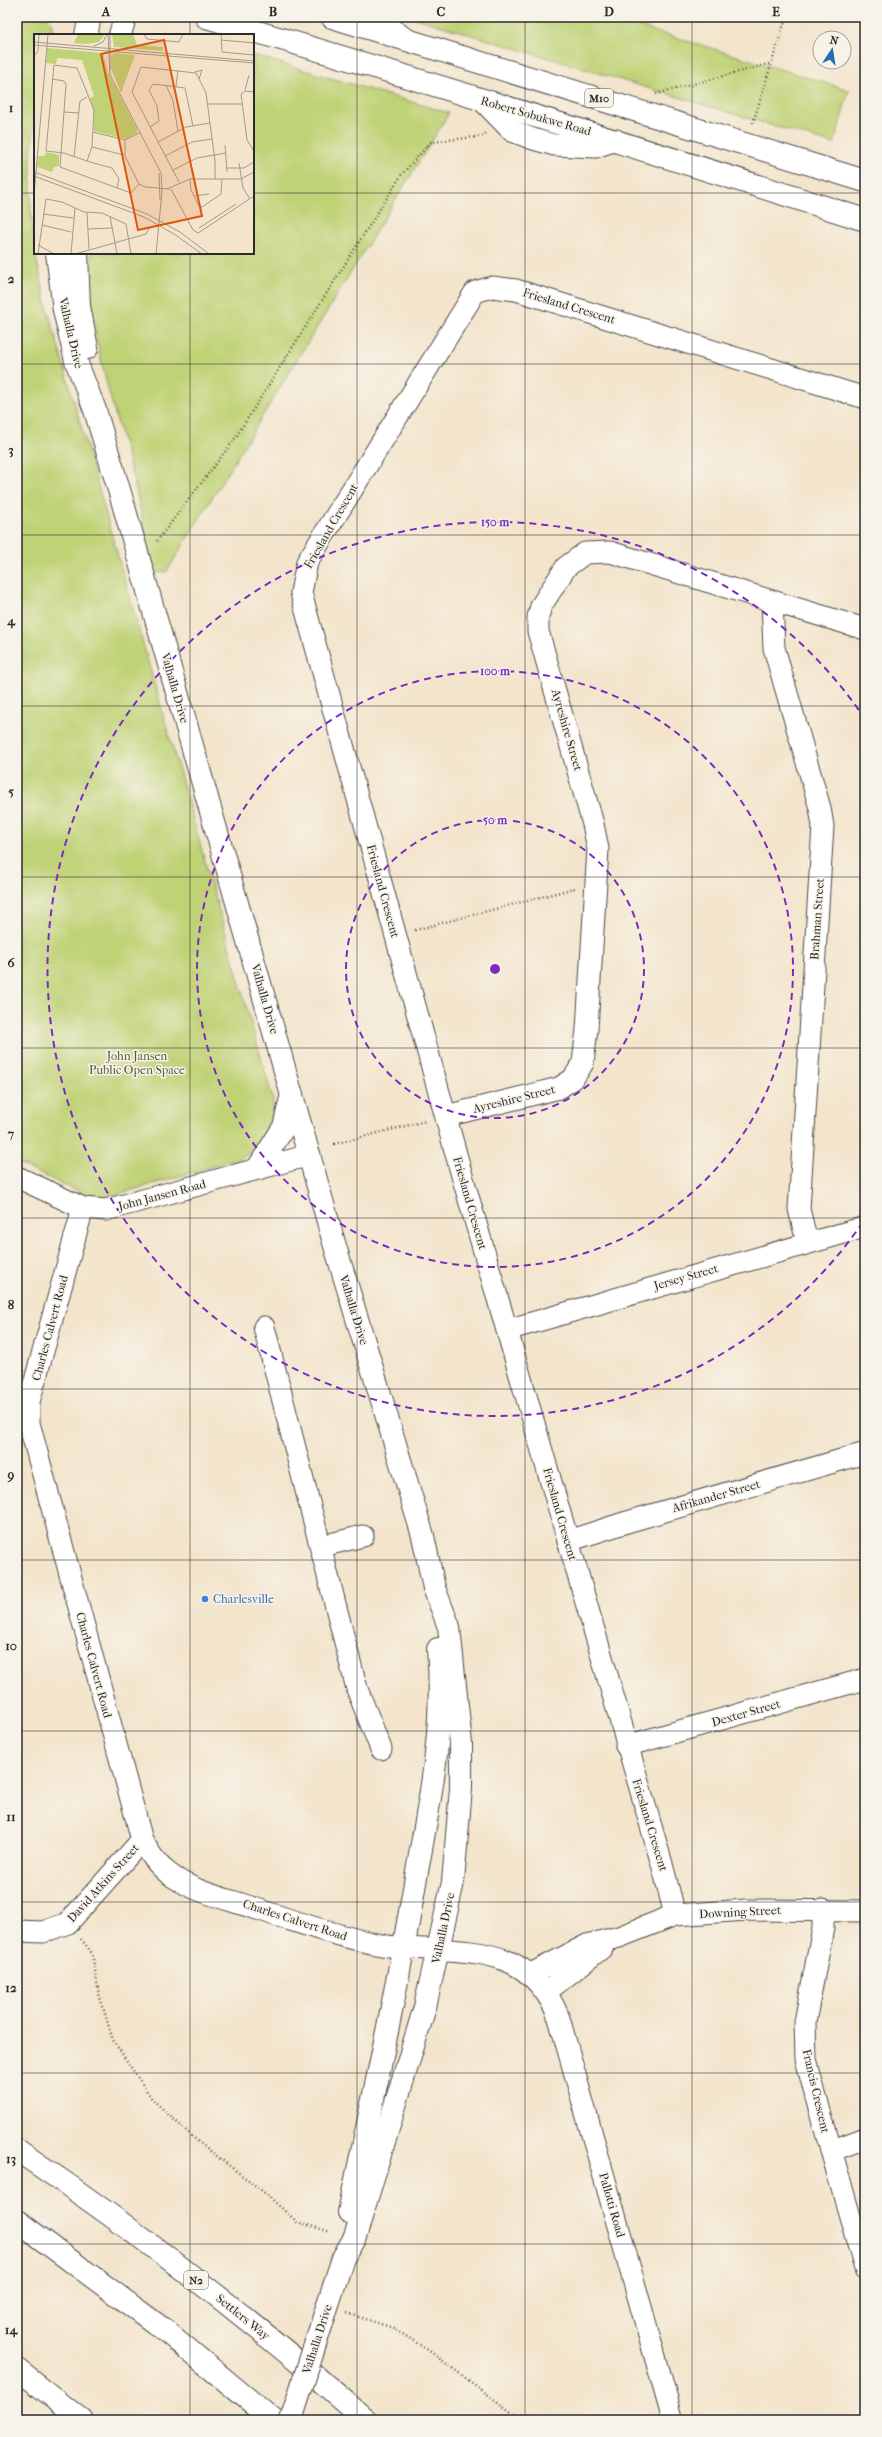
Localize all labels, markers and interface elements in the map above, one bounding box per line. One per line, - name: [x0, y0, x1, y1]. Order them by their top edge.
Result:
- text: A: [101, 4, 111, 19]
- text: B: [269, 4, 278, 19]
- text: C: [437, 4, 446, 19]
- text: D: [604, 4, 614, 19]
- text: E: [772, 4, 780, 19]
- north arrow: [812, 30, 852, 70]
- text: N: [829, 33, 840, 48]
- inset map: [34, 34, 254, 254]
- road number: M10: [585, 89, 613, 107]
- street label: Robert Sobukwe Road: [479, 94, 593, 139]
- text: 1: [9, 100, 14, 115]
- text: 2: [8, 271, 15, 286]
- street label: Friesland Crescent: [521, 285, 618, 327]
- street label: Valhalla Drive: [56, 295, 86, 370]
- text: 3: [8, 442, 14, 458]
- street label: Friesland Crescent: [301, 480, 361, 571]
- text: 150 m: [481, 515, 510, 529]
- text: 4: [6, 613, 16, 629]
- street label: Valhalla Drive: [158, 650, 192, 725]
- text: 100 m: [480, 664, 511, 678]
- street label: Ayreshire Street: [548, 686, 586, 773]
- text: 5: [8, 784, 14, 799]
- text: 50 m: [483, 813, 508, 827]
- street label: Friesland Crescent: [364, 843, 402, 940]
- street label: Brahman Street: [807, 877, 827, 960]
- text: 6: [7, 955, 15, 970]
- street label: Valhalla Drive: [248, 961, 282, 1036]
- centre of rings: [488, 962, 502, 976]
- park label: John Jansen Public Open Space: [89, 1049, 185, 1077]
- street label: Ayreshire Street: [470, 1082, 557, 1116]
- text: 7: [7, 1126, 15, 1141]
- street label: Friesland Crescent: [450, 1155, 490, 1252]
- street label: John Jansen Road: [116, 1176, 208, 1214]
- street label: Jersey Street: [651, 1261, 720, 1293]
- street label: Valhalla Drive: [336, 1272, 371, 1347]
- street label: Charles Calvert Road: [29, 1273, 71, 1382]
- text: 8: [8, 1297, 15, 1312]
- street label: Friesland Crescent: [540, 1466, 580, 1563]
- text: 9: [7, 1467, 15, 1483]
- street label: Afrikander Street: [669, 1477, 762, 1516]
- place label: Charlesville: [213, 1592, 274, 1606]
- marker: Charlesville: [200, 1594, 210, 1604]
- street label: Charles Calvert Road: [73, 1611, 115, 1720]
- text: 10: [5, 1638, 17, 1653]
- street label: Dexter Street: [710, 1696, 783, 1729]
- street label: Friesland Crescent: [629, 1777, 671, 1874]
- text: 11: [6, 1809, 16, 1824]
- street label: David Atkins Street: [64, 1840, 142, 1925]
- street label: Valhalla Drive: [428, 1891, 457, 1966]
- street label: Charles Calvert Road: [241, 1897, 349, 1944]
- street label: Downing Street: [699, 1903, 782, 1921]
- text: 12: [5, 1980, 17, 1995]
- street label: Francis Crescent: [800, 2048, 833, 2135]
- text: 13: [6, 2151, 16, 2167]
- street label: Pallotti Road: [596, 2171, 628, 2239]
- road number: N2: [184, 2271, 208, 2289]
- street label: Settlers Way: [213, 2291, 273, 2343]
- street label: Valhalla Drive: [299, 2302, 335, 2377]
- text: 14: [5, 2322, 18, 2338]

